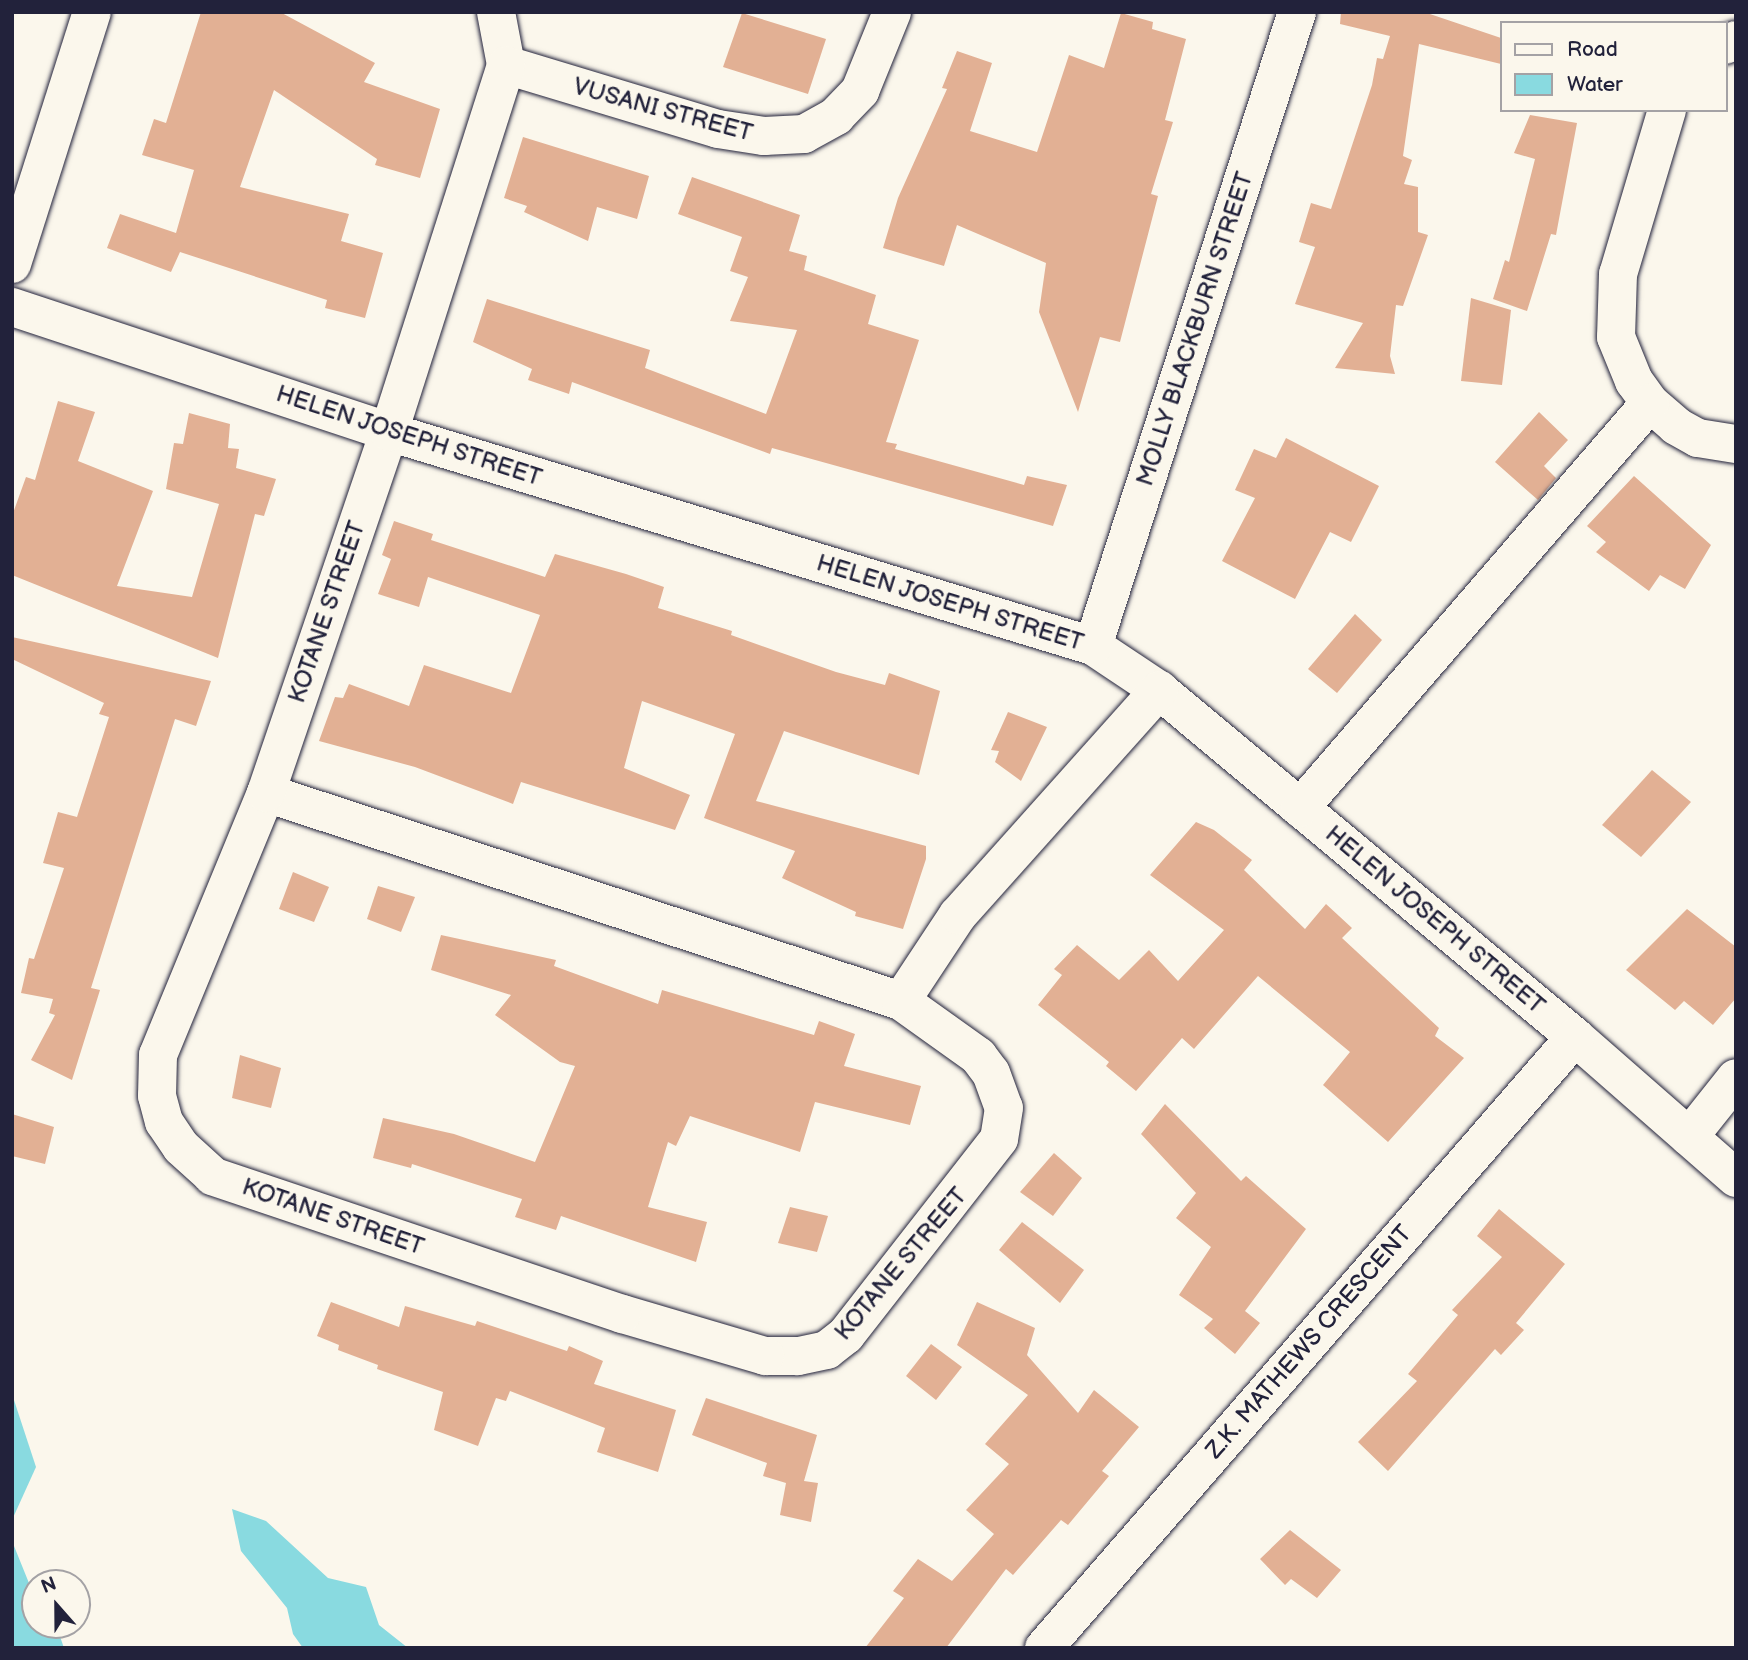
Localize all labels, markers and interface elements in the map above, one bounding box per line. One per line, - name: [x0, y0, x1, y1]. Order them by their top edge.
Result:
- legend: [1500, 21, 1727, 112]
- text: Road: [1567, 37, 1618, 62]
- street label: VUSANI STREET: [570, 72, 756, 148]
- text: Water: [1567, 72, 1623, 97]
- street label: MOLLY BLACKBURN STREET: [1130, 168, 1260, 490]
- street label: HELEN JOSEPH STREET: [272, 379, 546, 493]
- street label: KOTANE STREET: [282, 517, 372, 707]
- street label: HELEN JOSEPH STREET: [812, 548, 1088, 658]
- street label: HELEN JOSEPH STREET: [1319, 819, 1551, 1021]
- street label: KOTANE STREET: [238, 1172, 428, 1262]
- street label: KOTANE STREET: [829, 1182, 973, 1346]
- street label: Z.K. MATHEWS CRESCENT: [1200, 1219, 1418, 1465]
- north arrow: [21, 1569, 91, 1639]
- text: N: [38, 1573, 60, 1599]

